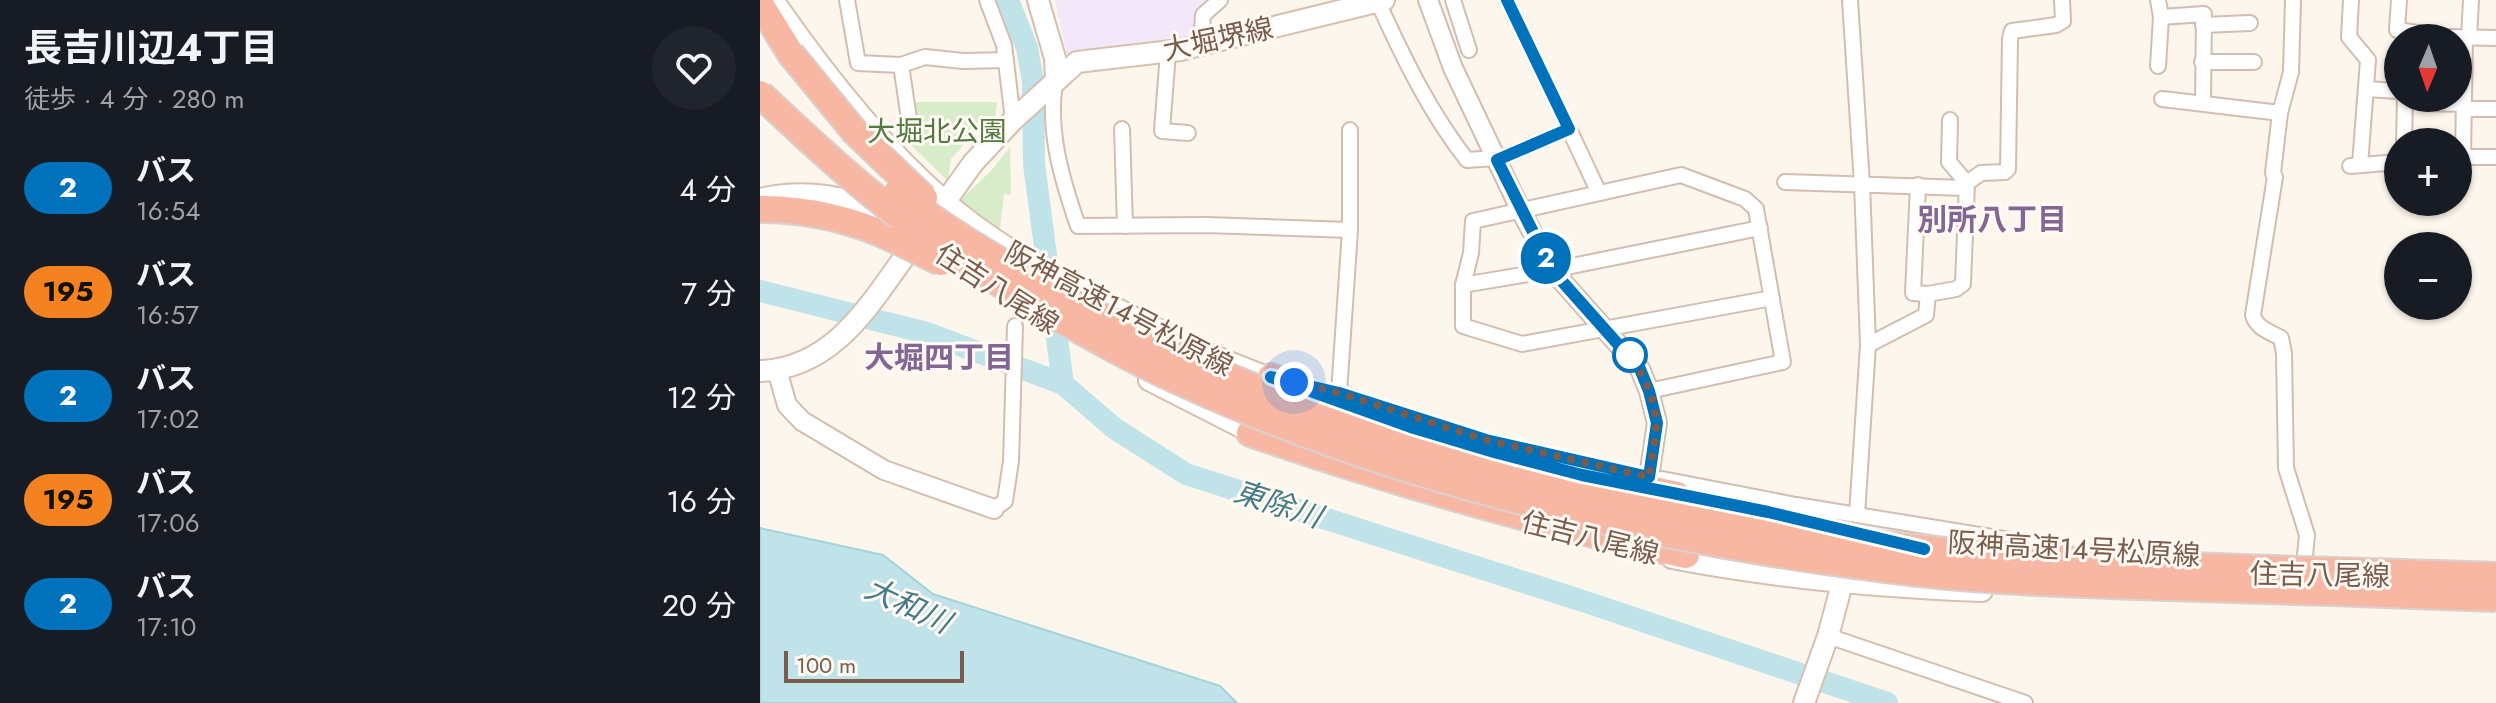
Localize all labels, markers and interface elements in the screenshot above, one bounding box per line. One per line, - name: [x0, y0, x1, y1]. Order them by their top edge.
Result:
- street label: 大堀堺線: [1159, 7, 1277, 71]
- text: 長吉川辺4丁目: [24, 20, 279, 75]
- north arrow: [2384, 24, 2472, 112]
- map controls: [2384, 24, 2472, 320]
- button: heart: [652, 26, 736, 110]
- text: 徒歩 · 4 分 · 280 m: [24, 80, 244, 118]
- park label: 大堀北公園: [867, 111, 1007, 152]
- button: +: [2384, 128, 2472, 216]
- text: バス: [136, 149, 196, 192]
- text: 2: [59, 167, 77, 208]
- text: 4 分: [680, 168, 736, 211]
- text: 16:54: [136, 192, 200, 230]
- district label: 別所八丁目: [1917, 198, 2067, 241]
- street label: 阪神高速14号松原線: [998, 232, 1240, 386]
- line badge: 2: [1520, 232, 1572, 284]
- button: −: [2384, 232, 2472, 320]
- street label: 住吉八尾線: [927, 234, 1067, 344]
- text: 2: [1537, 237, 1555, 278]
- text: バス: [136, 253, 196, 296]
- text: 195: [42, 271, 94, 312]
- text: 7 分: [681, 272, 736, 315]
- text: 16:57: [136, 296, 199, 334]
- district label: 大堀四丁目: [864, 336, 1014, 379]
- unlabelled marker: [1613, 338, 1647, 372]
- text: バス: [136, 357, 196, 400]
- your location: [1274, 362, 1314, 402]
- text: 2: [59, 375, 77, 416]
- text: 12 分: [666, 376, 736, 419]
- text: 17:02: [136, 400, 200, 438]
- text: バス: [136, 461, 196, 504]
- water label: 東除川: [1229, 470, 1330, 539]
- text: 195: [42, 479, 94, 520]
- text: 16 分: [666, 480, 736, 523]
- street label: 住吉八尾線: [1517, 501, 1663, 575]
- text: 17:06: [136, 504, 200, 542]
- street label: 阪神高速14号松原線: [1947, 522, 2201, 576]
- street label: 住吉八尾線: [2250, 553, 2390, 597]
- text: バス: [136, 565, 196, 608]
- water label: 大和川: [858, 566, 961, 645]
- text: 2: [59, 583, 77, 624]
- text: 20 分: [662, 584, 736, 627]
- text: 17:10: [136, 608, 196, 646]
- scale bar: [784, 647, 964, 683]
- text: 100 m: [796, 649, 856, 681]

